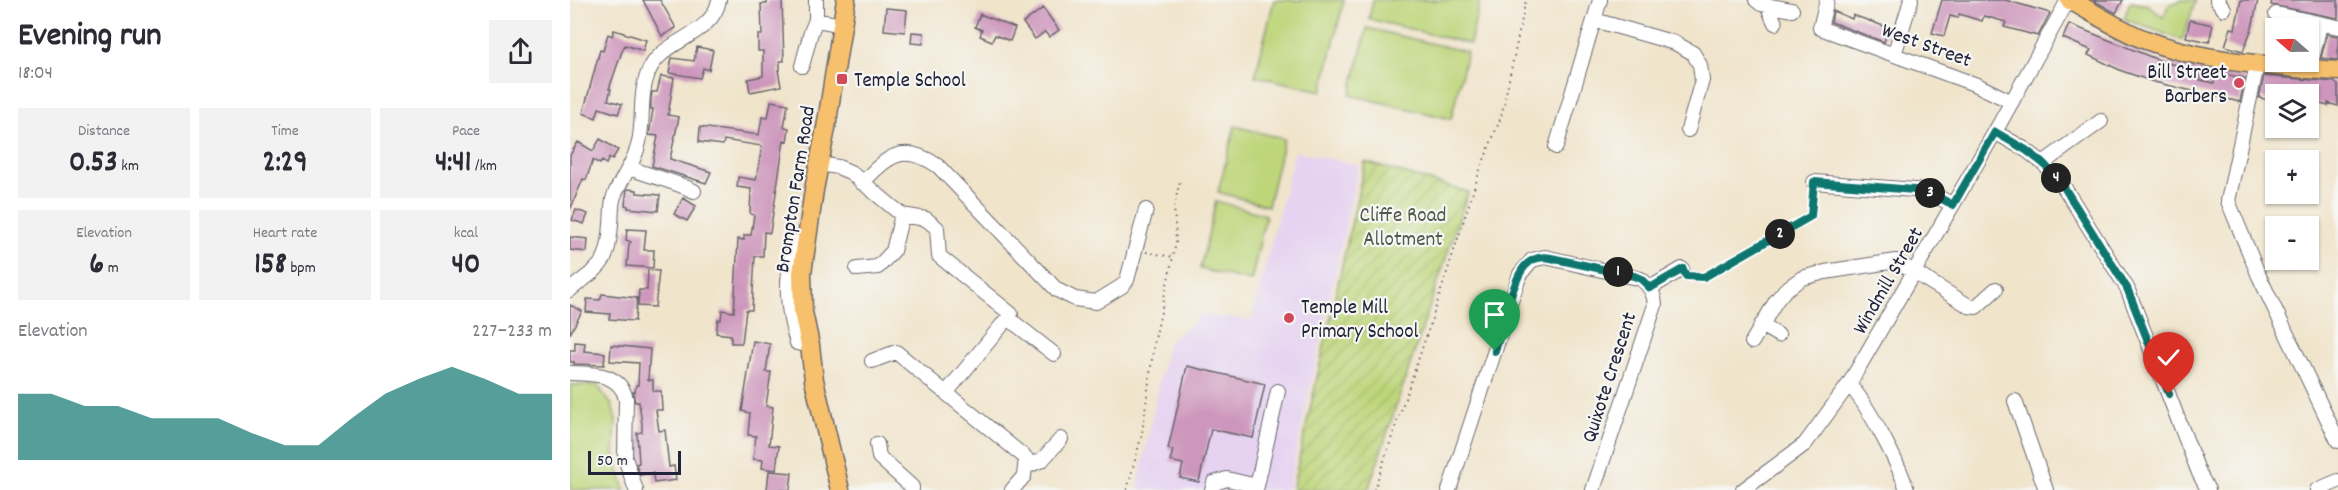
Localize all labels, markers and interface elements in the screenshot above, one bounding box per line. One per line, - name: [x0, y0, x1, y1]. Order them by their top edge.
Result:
- text: Evening run: [18, 14, 162, 61]
- street label: West Street: [1877, 17, 1975, 77]
- north arrow: [2265, 18, 2319, 72]
- map controls: [2265, 18, 2319, 270]
- button: share: [489, 20, 552, 83]
- place label: Bill Street Barbers: [2147, 59, 2227, 113]
- text: 18:04: [18, 60, 53, 88]
- place label: Temple School: [854, 67, 966, 97]
- marker: Temple School: [835, 72, 849, 86]
- marker: Bill Street Barbers: [2232, 76, 2246, 90]
- button: layers: [2265, 84, 2319, 138]
- street label: Brompton Farm Road: [769, 104, 825, 275]
- text: Distance: [78, 120, 130, 143]
- text: Time: [271, 120, 299, 143]
- text: Pace: [452, 120, 480, 143]
- text: 0.53: [69, 143, 118, 186]
- text: 2:29: [263, 143, 307, 186]
- text: 4:41: [435, 143, 471, 186]
- button: +: [2265, 150, 2319, 204]
- text: km: [118, 155, 139, 178]
- text: /km: [471, 155, 497, 178]
- pin: 4: [2041, 163, 2071, 193]
- text: 4: [2053, 166, 2059, 189]
- pin: 3: [1915, 178, 1945, 208]
- text: 3: [1926, 181, 1934, 204]
- park label: Cliffe Road Allotment: [1360, 202, 1446, 256]
- button: −: [2265, 216, 2319, 270]
- pin: 2: [1765, 219, 1795, 249]
- text: Elevation: [76, 222, 132, 245]
- text: Heart rate: [253, 222, 317, 245]
- text: kcal: [454, 222, 478, 245]
- text: 2: [1777, 222, 1784, 245]
- street label: Windmill Street: [1847, 222, 1933, 341]
- text: 6: [89, 245, 104, 288]
- text: 158: [254, 245, 287, 288]
- text: 40: [452, 245, 480, 288]
- text: m: [104, 257, 119, 280]
- text: bpm: [287, 257, 316, 280]
- pin: 1: [1603, 257, 1633, 287]
- text: 1: [1616, 260, 1620, 283]
- pin: [1469, 289, 1520, 351]
- place label: Temple Mill Primary School: [1301, 294, 1419, 348]
- icon: arrive: [1478, 298, 1511, 331]
- street label: Quixote Crescent: [1576, 309, 1646, 447]
- marker: Temple Mill Primary School: [1282, 311, 1296, 325]
- text: Elevation: [18, 318, 88, 346]
- text: 227–233 m: [472, 318, 552, 346]
- pin: [2143, 332, 2194, 394]
- icon: check: [2152, 341, 2185, 374]
- scale bar: [588, 448, 681, 476]
- text: 50 m: [597, 450, 628, 473]

